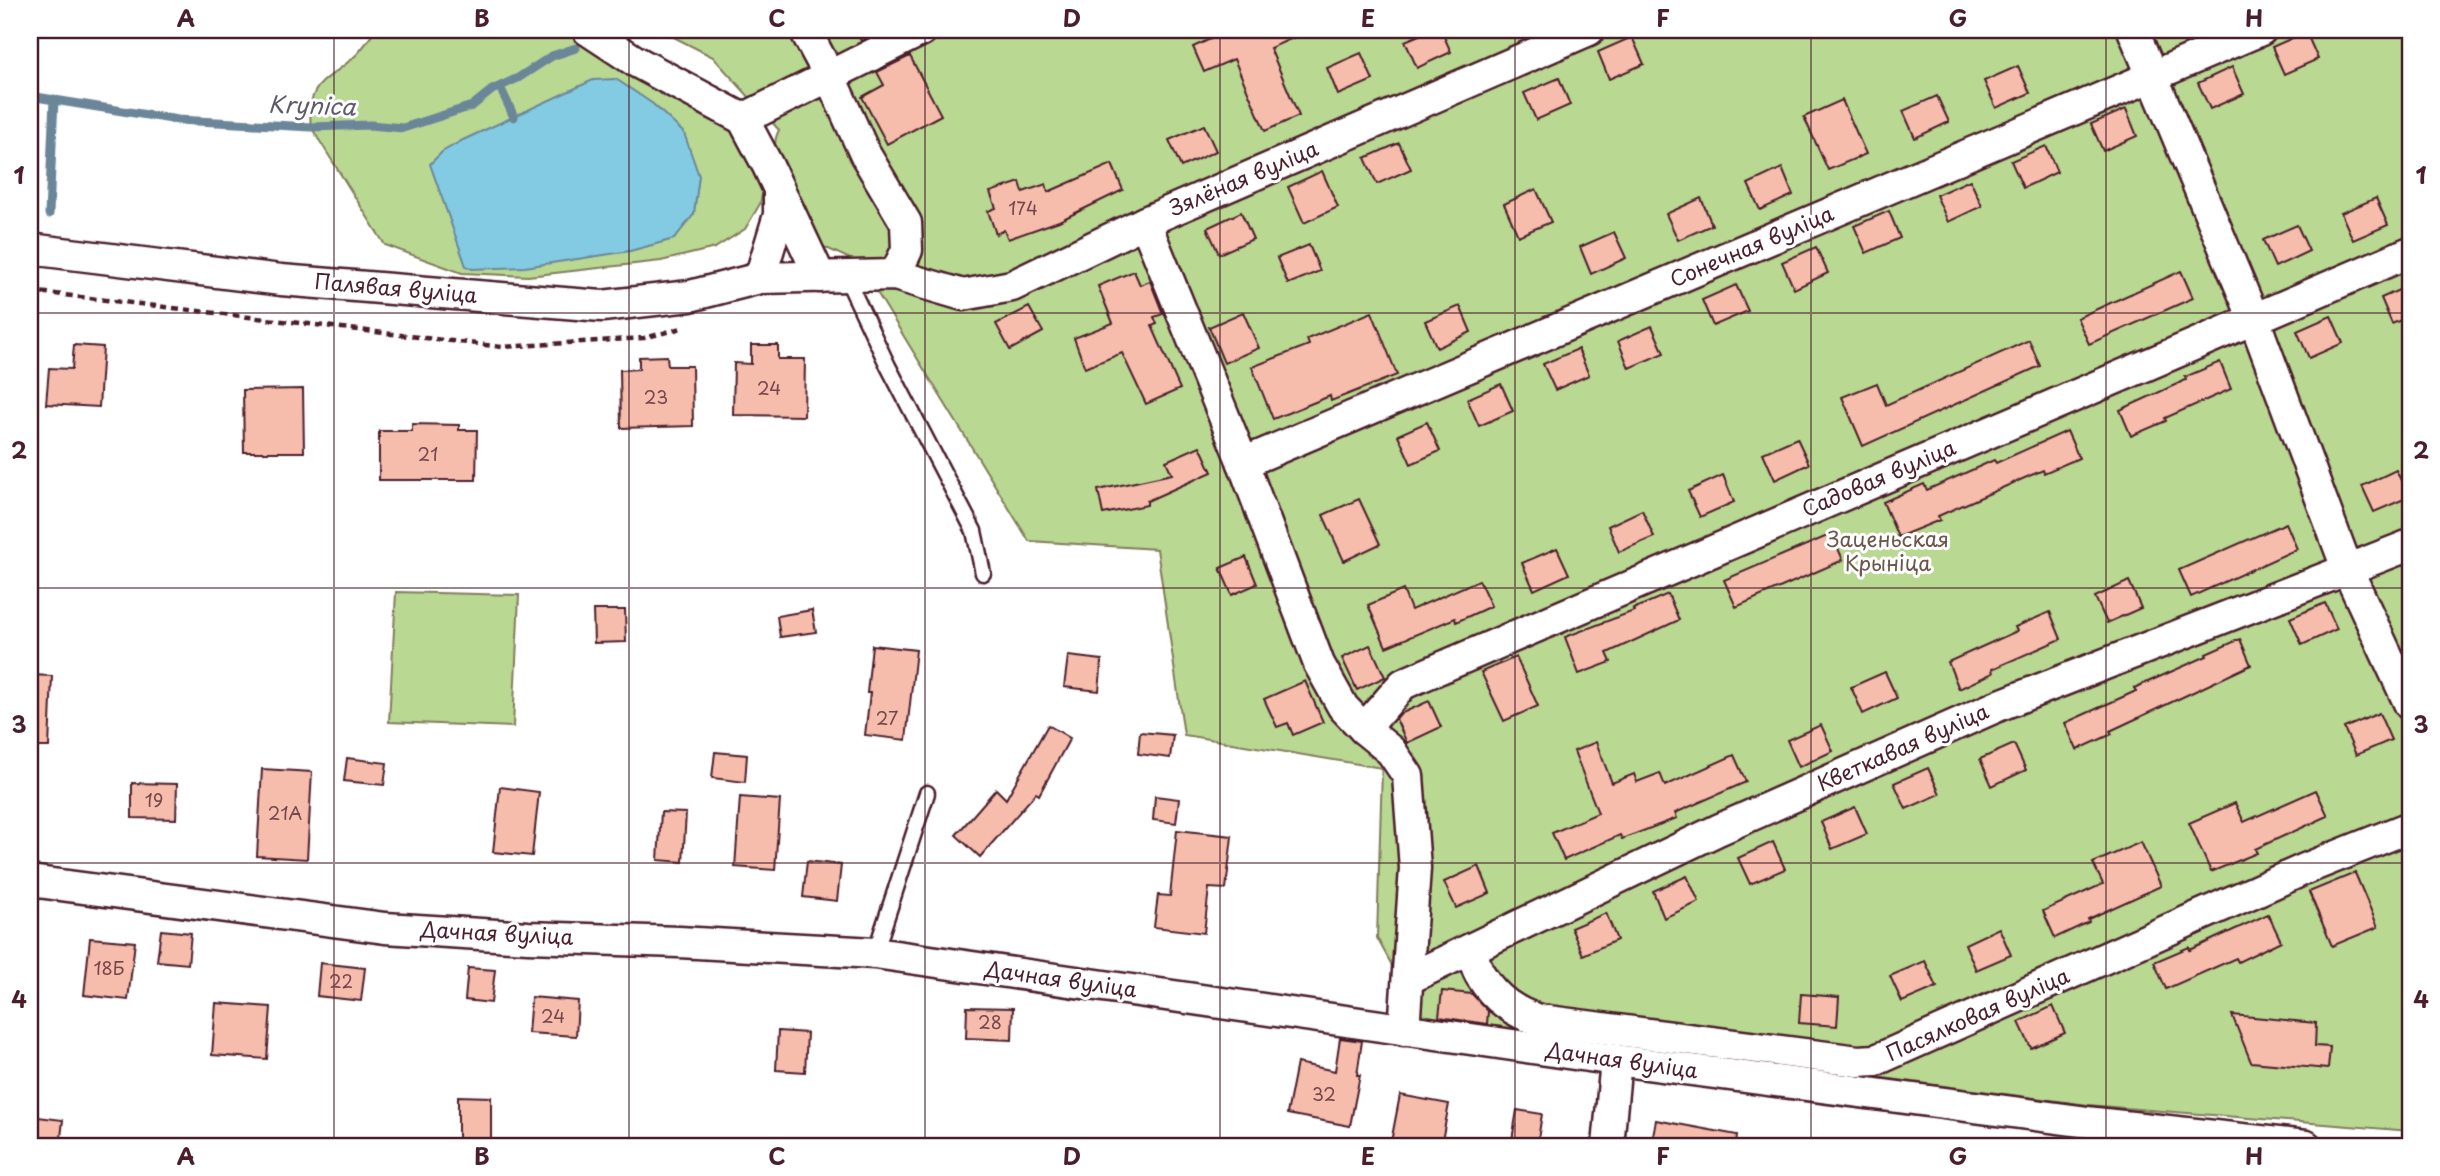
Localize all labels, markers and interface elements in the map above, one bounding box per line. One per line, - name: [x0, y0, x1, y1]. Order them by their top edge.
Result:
- text: A: [177, 0, 195, 35]
- text: B: [474, 0, 490, 35]
- text: C: [768, 0, 786, 35]
- text: D: [1063, 0, 1081, 35]
- text: E: [1361, 0, 1375, 35]
- text: F: [1656, 0, 1670, 35]
- text: G: [1949, 0, 1967, 35]
- text: H: [2245, 0, 2263, 35]
- water label: Krynica: [268, 85, 357, 124]
- street label: Зялёная вуліца: [1164, 131, 1323, 223]
- text: 1: [14, 157, 25, 192]
- text: 1: [2416, 157, 2427, 192]
- house number: 174: [1008, 194, 1038, 221]
- street label: Сонечная вуліца: [1664, 196, 1838, 294]
- street label: Палявая вуліца: [313, 264, 479, 310]
- house number: 24: [757, 374, 781, 401]
- house number: 23: [644, 383, 668, 410]
- street label: Садовая вуліца: [1796, 430, 1960, 524]
- text: 2: [11, 432, 27, 467]
- text: 2: [2413, 432, 2429, 467]
- house number: 21: [418, 440, 438, 467]
- park label: Заценьская Крыніца: [1827, 522, 1949, 578]
- street label: Кветкавая вуліца: [1811, 694, 1993, 798]
- house number: 27: [876, 704, 898, 731]
- text: 3: [11, 706, 27, 741]
- text: 3: [2413, 706, 2429, 741]
- house number: 19: [145, 786, 163, 813]
- house number: 21А: [268, 799, 303, 826]
- street label: Дачная вуліца: [419, 912, 574, 952]
- street label: Дачная вуліца: [982, 951, 1139, 1005]
- house number: 18Б: [93, 954, 125, 981]
- street label: Пасялковая вуліца: [1880, 958, 2074, 1068]
- house number: 22: [329, 967, 353, 994]
- text: 4: [11, 981, 27, 1016]
- text: 4: [2413, 981, 2429, 1016]
- house number: 24: [541, 1002, 565, 1029]
- house number: 28: [978, 1008, 1002, 1035]
- street label: Дачная вуліца: [1543, 1032, 1700, 1086]
- house number: 32: [1312, 1080, 1336, 1107]
- text: A: [177, 1138, 195, 1173]
- text: B: [474, 1138, 490, 1173]
- text: C: [768, 1138, 786, 1173]
- text: D: [1063, 1138, 1081, 1173]
- text: E: [1361, 1138, 1375, 1173]
- text: F: [1656, 1138, 1670, 1173]
- text: G: [1949, 1138, 1967, 1173]
- text: H: [2245, 1138, 2263, 1173]

